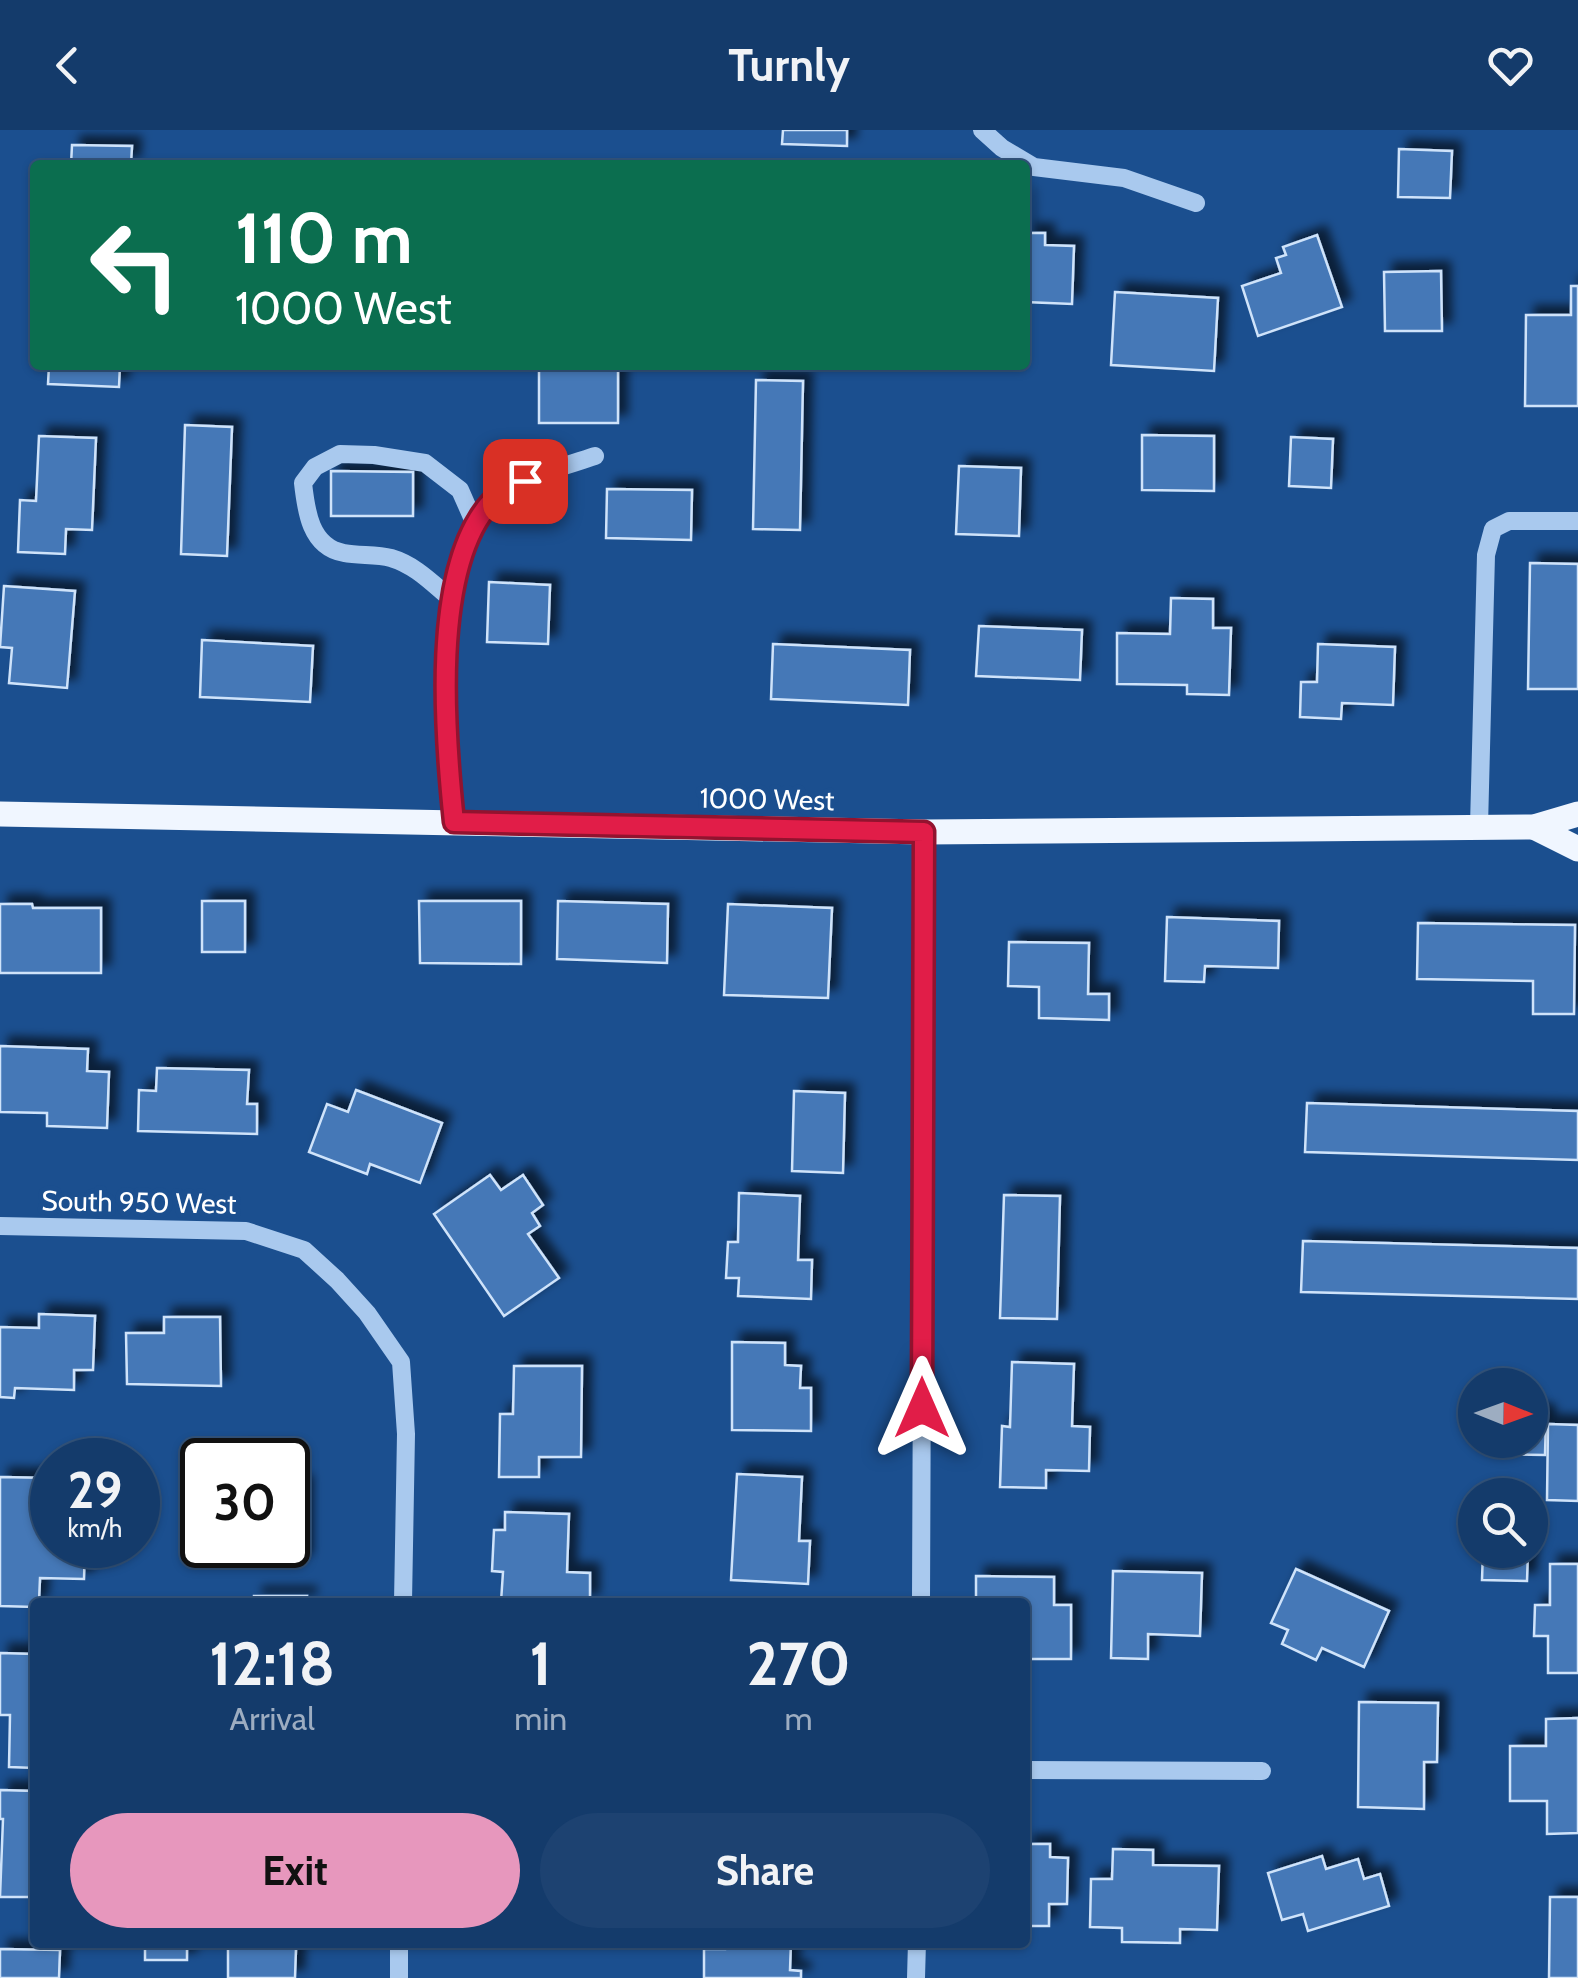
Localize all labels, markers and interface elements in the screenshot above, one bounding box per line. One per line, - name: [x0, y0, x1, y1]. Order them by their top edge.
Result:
- icon: back: [40, 38, 95, 93]
- text: Turnly: [728, 38, 850, 92]
- icon: heart: [1483, 38, 1538, 93]
- text: 110 m: [235, 195, 413, 281]
- icon: left: [70, 200, 200, 330]
- text: 1000 West: [235, 281, 452, 335]
- pin: [483, 439, 568, 524]
- icon: arrive: [498, 454, 553, 509]
- street label: 1000 West: [699, 781, 835, 817]
- street label: South 950 West: [41, 1183, 237, 1221]
- position arrow: [870, 1356, 974, 1460]
- north arrow: [1458, 1368, 1548, 1458]
- map controls: [1458, 1368, 1548, 1568]
- speed limit sign: 30: [180, 1438, 310, 1568]
- text: 29: [68, 1460, 122, 1521]
- button: search: [1458, 1478, 1548, 1568]
- text: km/h: [68, 1513, 122, 1543]
- text: 12:18: [209, 1627, 335, 1700]
- text: 1: [530, 1627, 552, 1700]
- text: 270: [746, 1627, 851, 1700]
- text: Arrival: [230, 1699, 315, 1738]
- text: min: [514, 1699, 567, 1738]
- text: m: [784, 1699, 813, 1738]
- button: Exit: [70, 1813, 520, 1928]
- button: Share: [540, 1813, 990, 1928]

